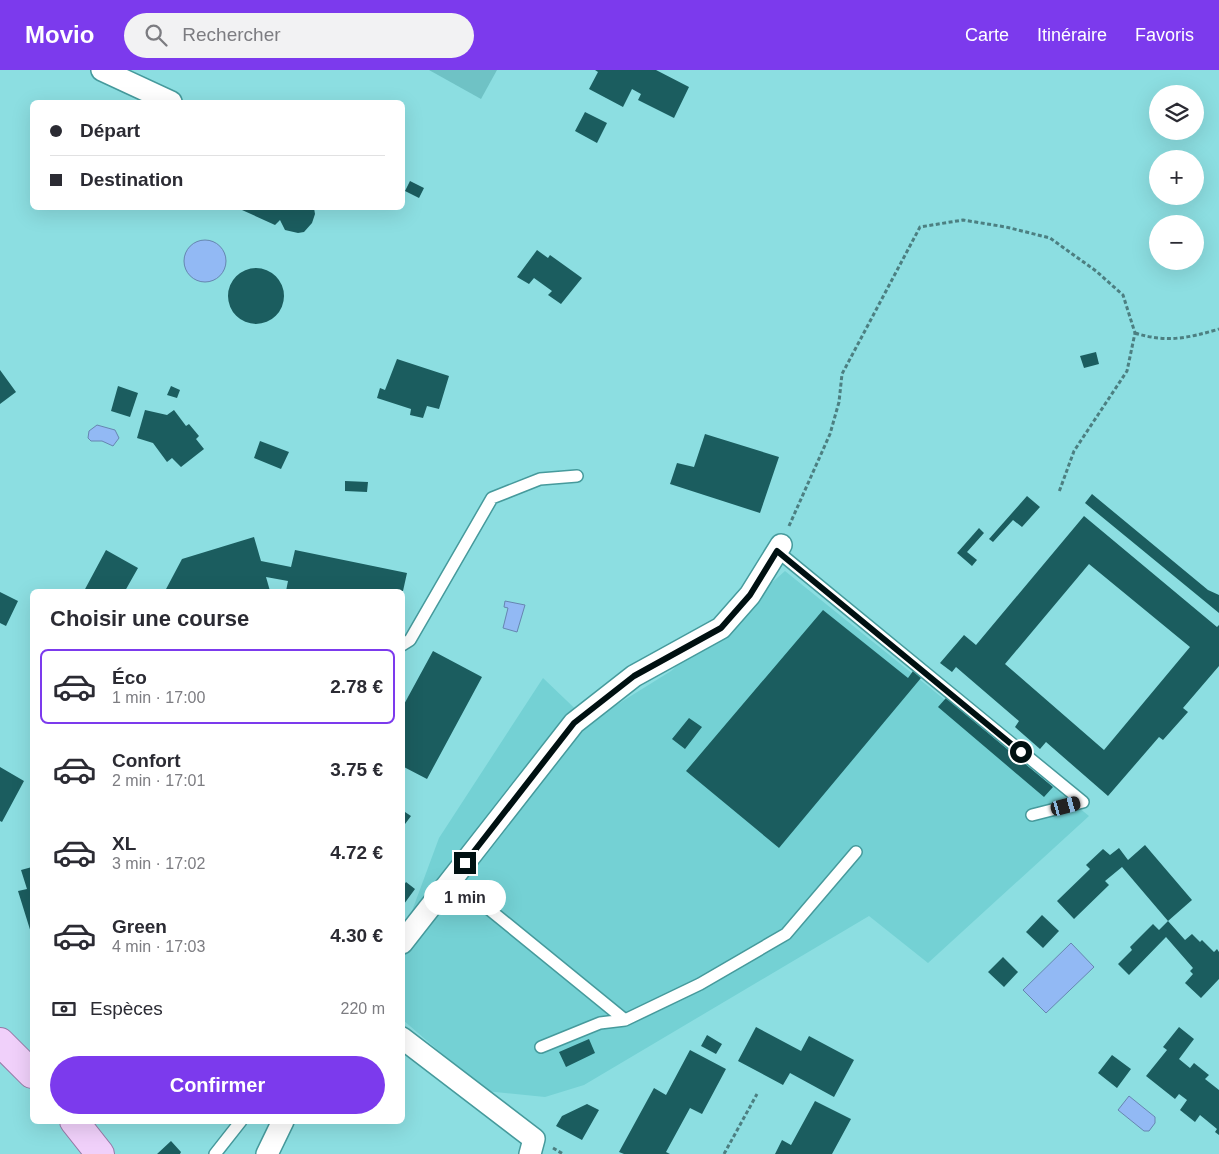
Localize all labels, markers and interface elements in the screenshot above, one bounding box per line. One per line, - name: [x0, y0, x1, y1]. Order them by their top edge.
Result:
- search box: [124, 13, 474, 58]
- text: Movio: [25, 21, 94, 48]
- icon: search: [142, 21, 170, 49]
- text: Rechercher: [182, 24, 281, 45]
- text: Carte: [965, 25, 1009, 45]
- text: Itinéraire: [1037, 25, 1107, 45]
- text: Favoris: [1135, 25, 1194, 45]
- map controls: [1149, 85, 1204, 270]
- button: layers: [1149, 85, 1204, 140]
- text: Départ: [80, 120, 140, 141]
- button: +: [1149, 150, 1204, 205]
- text: Destination: [80, 169, 183, 190]
- button: −: [1149, 215, 1204, 270]
- text: Choisir une course: [50, 606, 249, 631]
- icon: car: [52, 664, 97, 709]
- text: Éco: [112, 667, 147, 688]
- text: 2.78 €: [330, 676, 383, 697]
- text: 1 min · 17:00: [112, 689, 205, 706]
- route start: [1010, 741, 1032, 763]
- icon: car: [52, 747, 97, 792]
- text: Confort: [112, 750, 181, 771]
- text: 3.75 €: [330, 759, 383, 780]
- text: 2 min · 17:01: [112, 772, 205, 789]
- car: [1049, 795, 1082, 817]
- icon: car: [52, 830, 97, 875]
- text: XL: [112, 833, 136, 854]
- text: 4.72 €: [330, 842, 383, 863]
- route end: [454, 852, 476, 874]
- text: 3 min · 17:02: [112, 855, 205, 872]
- callout: 1 min: [424, 880, 506, 916]
- text: 1 min: [444, 889, 486, 906]
- icon: car: [52, 913, 97, 958]
- text: Green: [112, 916, 167, 937]
- text: 4.30 €: [330, 925, 383, 946]
- text: 4 min · 17:03: [112, 938, 205, 955]
- icon: cash: [50, 995, 78, 1023]
- text: Espèces: [90, 998, 163, 1019]
- text: 220 m: [341, 1000, 385, 1017]
- button: Confirmer: [50, 1056, 385, 1114]

